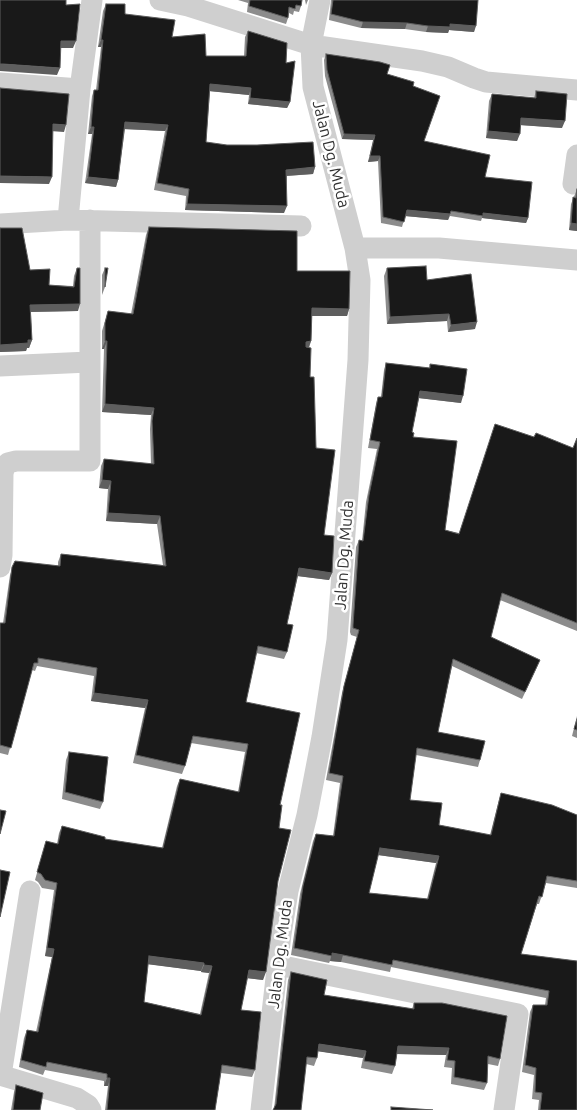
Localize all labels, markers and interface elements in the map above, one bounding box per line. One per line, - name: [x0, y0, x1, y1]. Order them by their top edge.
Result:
- street label: Jalan Dg. Muda: [308, 98, 354, 210]
- street label: Jalan Dg. Muda: [331, 499, 357, 611]
- street label: Jalan Dg. Muda: [264, 898, 296, 1010]

